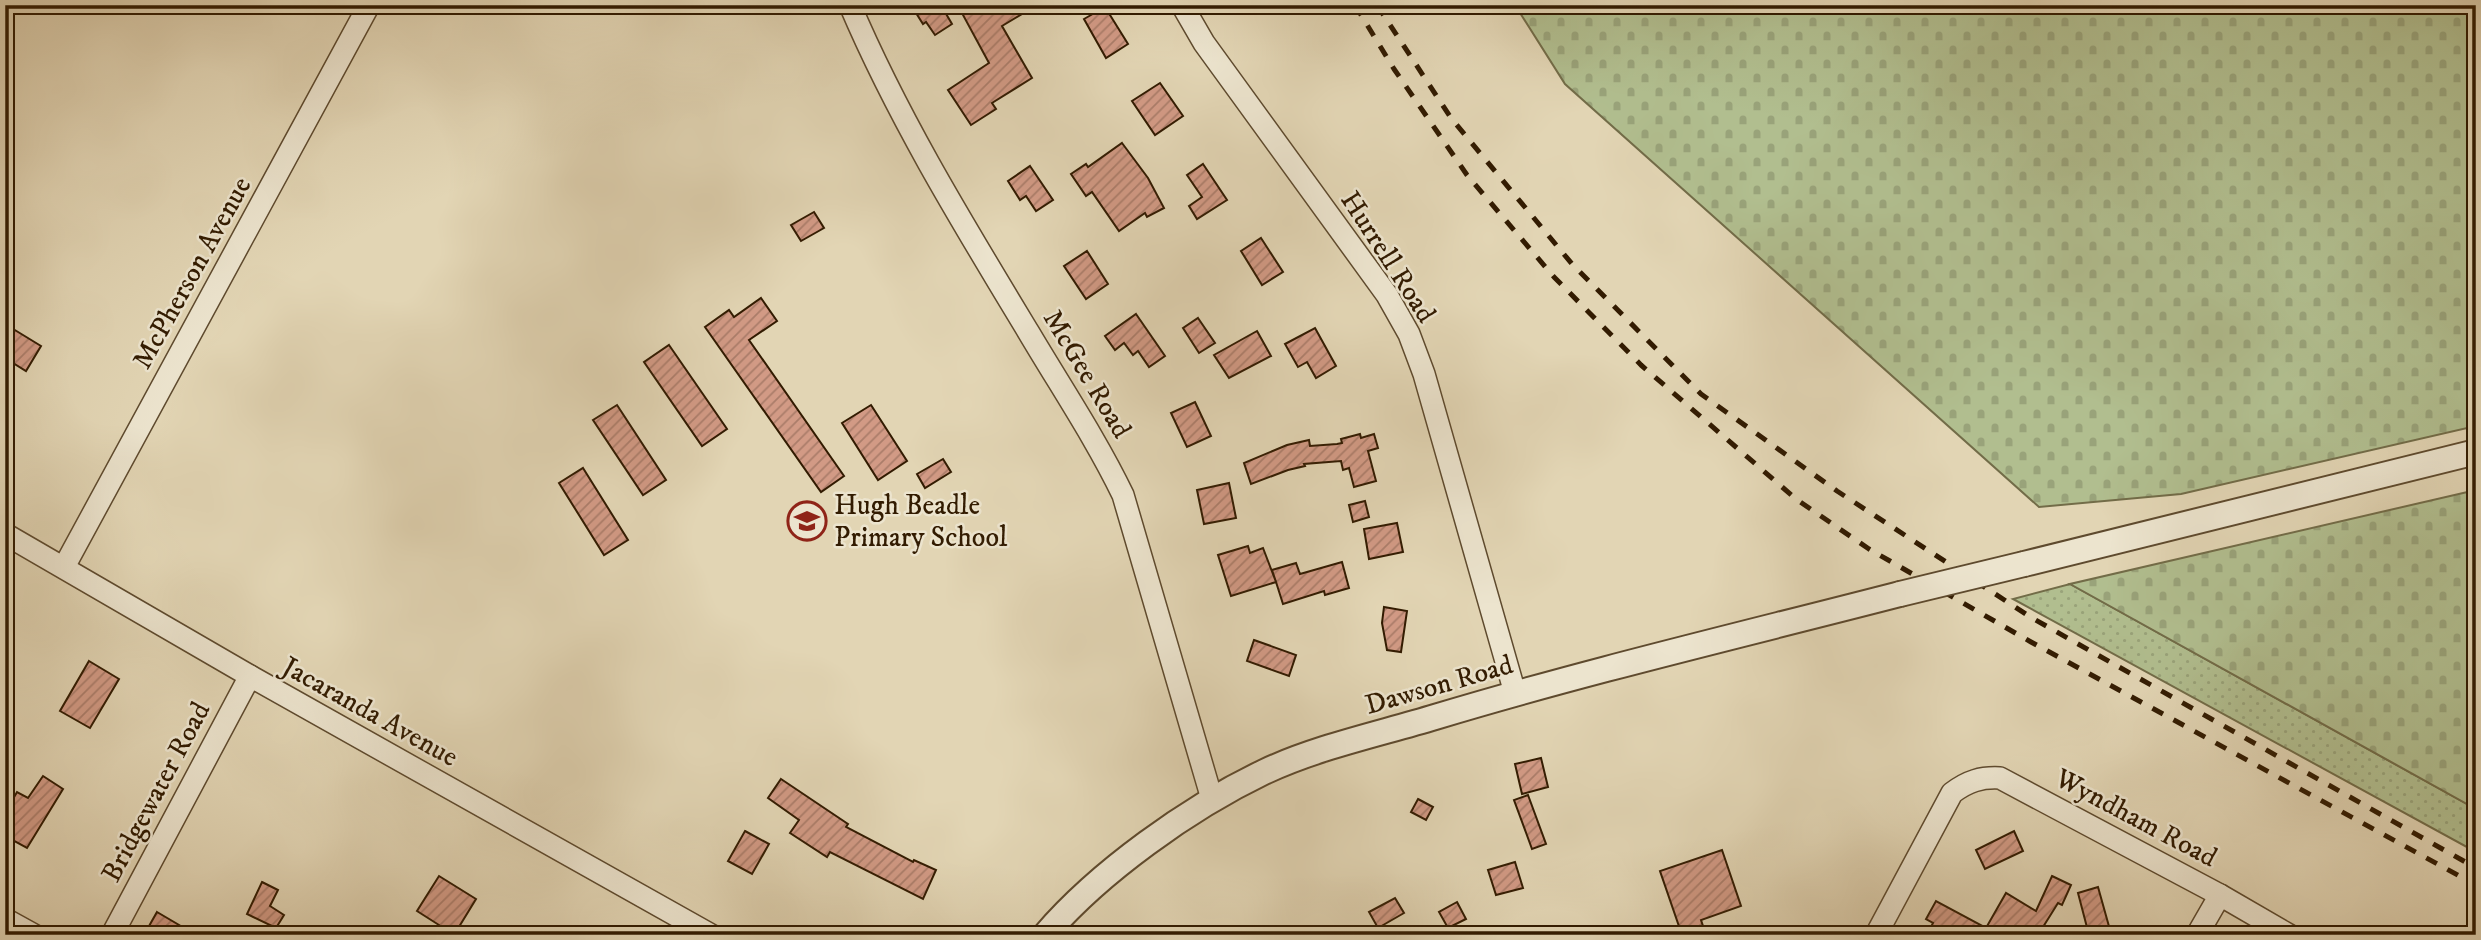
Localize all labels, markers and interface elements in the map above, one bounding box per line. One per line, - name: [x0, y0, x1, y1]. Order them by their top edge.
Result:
- street label: McPherson Avenue: [125, 171, 259, 375]
- street label: Hurrell Road: [1333, 185, 1443, 329]
- street label: McGee Road: [1035, 303, 1139, 445]
- place label: Hugh Beadle Primary School: [834, 488, 1008, 555]
- school or university icon: Hugh Beadle Primary School: [786, 500, 828, 542]
- street label: Dawson Road: [1361, 647, 1517, 723]
- street label: Jacaranda Avenue: [273, 648, 464, 775]
- street label: Bridgewater Road: [94, 696, 218, 888]
- street label: Wyndham Road: [2048, 760, 2223, 875]

